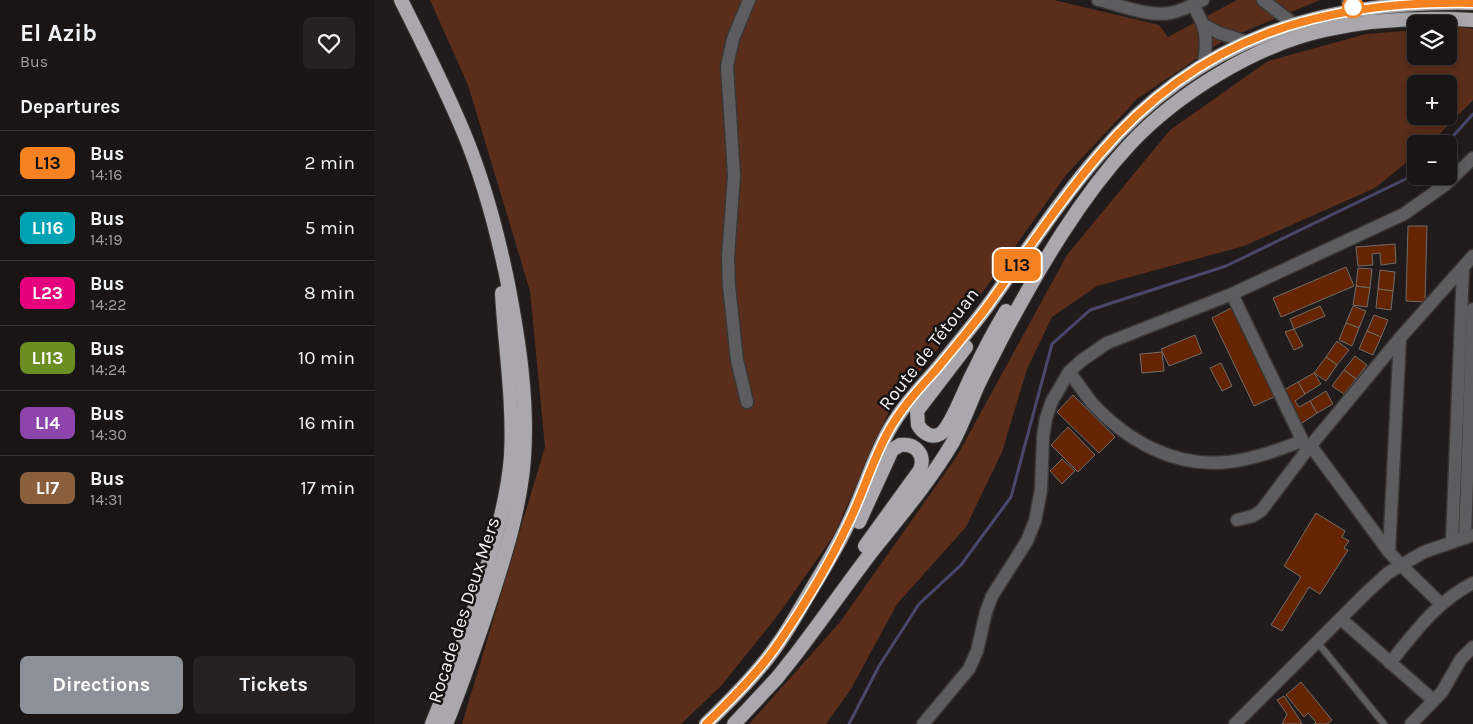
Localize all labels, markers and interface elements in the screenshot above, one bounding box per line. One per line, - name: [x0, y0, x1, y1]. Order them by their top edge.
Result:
- unlabelled marker: [1342, 0, 1364, 18]
- map controls: [1407, 15, 1457, 185]
- button: layers: [1407, 15, 1457, 65]
- button: heart: [303, 17, 355, 69]
- text: El Azib: [20, 19, 97, 47]
- text: Bus: [20, 52, 48, 71]
- button: +: [1407, 75, 1457, 125]
- text: Departures: [20, 96, 120, 118]
- button: −: [1407, 135, 1457, 185]
- text: Bus: [90, 143, 124, 165]
- text: L13: [34, 152, 61, 174]
- text: 2 min: [305, 152, 355, 174]
- text: 14:16: [90, 165, 122, 184]
- text: Bus: [90, 208, 124, 230]
- text: LI16: [32, 217, 63, 239]
- text: 5 min: [305, 217, 355, 239]
- text: 14:19: [90, 230, 122, 249]
- line badge: L13: [988, 249, 1046, 281]
- text: L13: [1004, 254, 1030, 276]
- text: Bus: [90, 273, 124, 295]
- text: L23: [32, 282, 63, 304]
- text: 8 min: [304, 282, 355, 304]
- street label: Route de Tétouan: [874, 283, 984, 415]
- text: 14:22: [90, 295, 126, 314]
- text: Bus: [90, 338, 124, 360]
- text: LI13: [32, 347, 64, 369]
- text: 10 min: [298, 347, 355, 369]
- text: 14:24: [90, 360, 126, 379]
- text: Bus: [90, 403, 124, 425]
- text: LI4: [35, 412, 60, 434]
- text: 16 min: [298, 412, 355, 434]
- text: 14:30: [90, 425, 127, 444]
- text: Bus: [90, 468, 124, 490]
- text: LI7: [36, 477, 59, 499]
- text: 17 min: [300, 477, 355, 499]
- text: 14:31: [90, 490, 123, 509]
- street label: Rocade des Deux Mers: [424, 514, 504, 706]
- button: Directions: [20, 656, 183, 714]
- button: Tickets: [193, 656, 355, 714]

